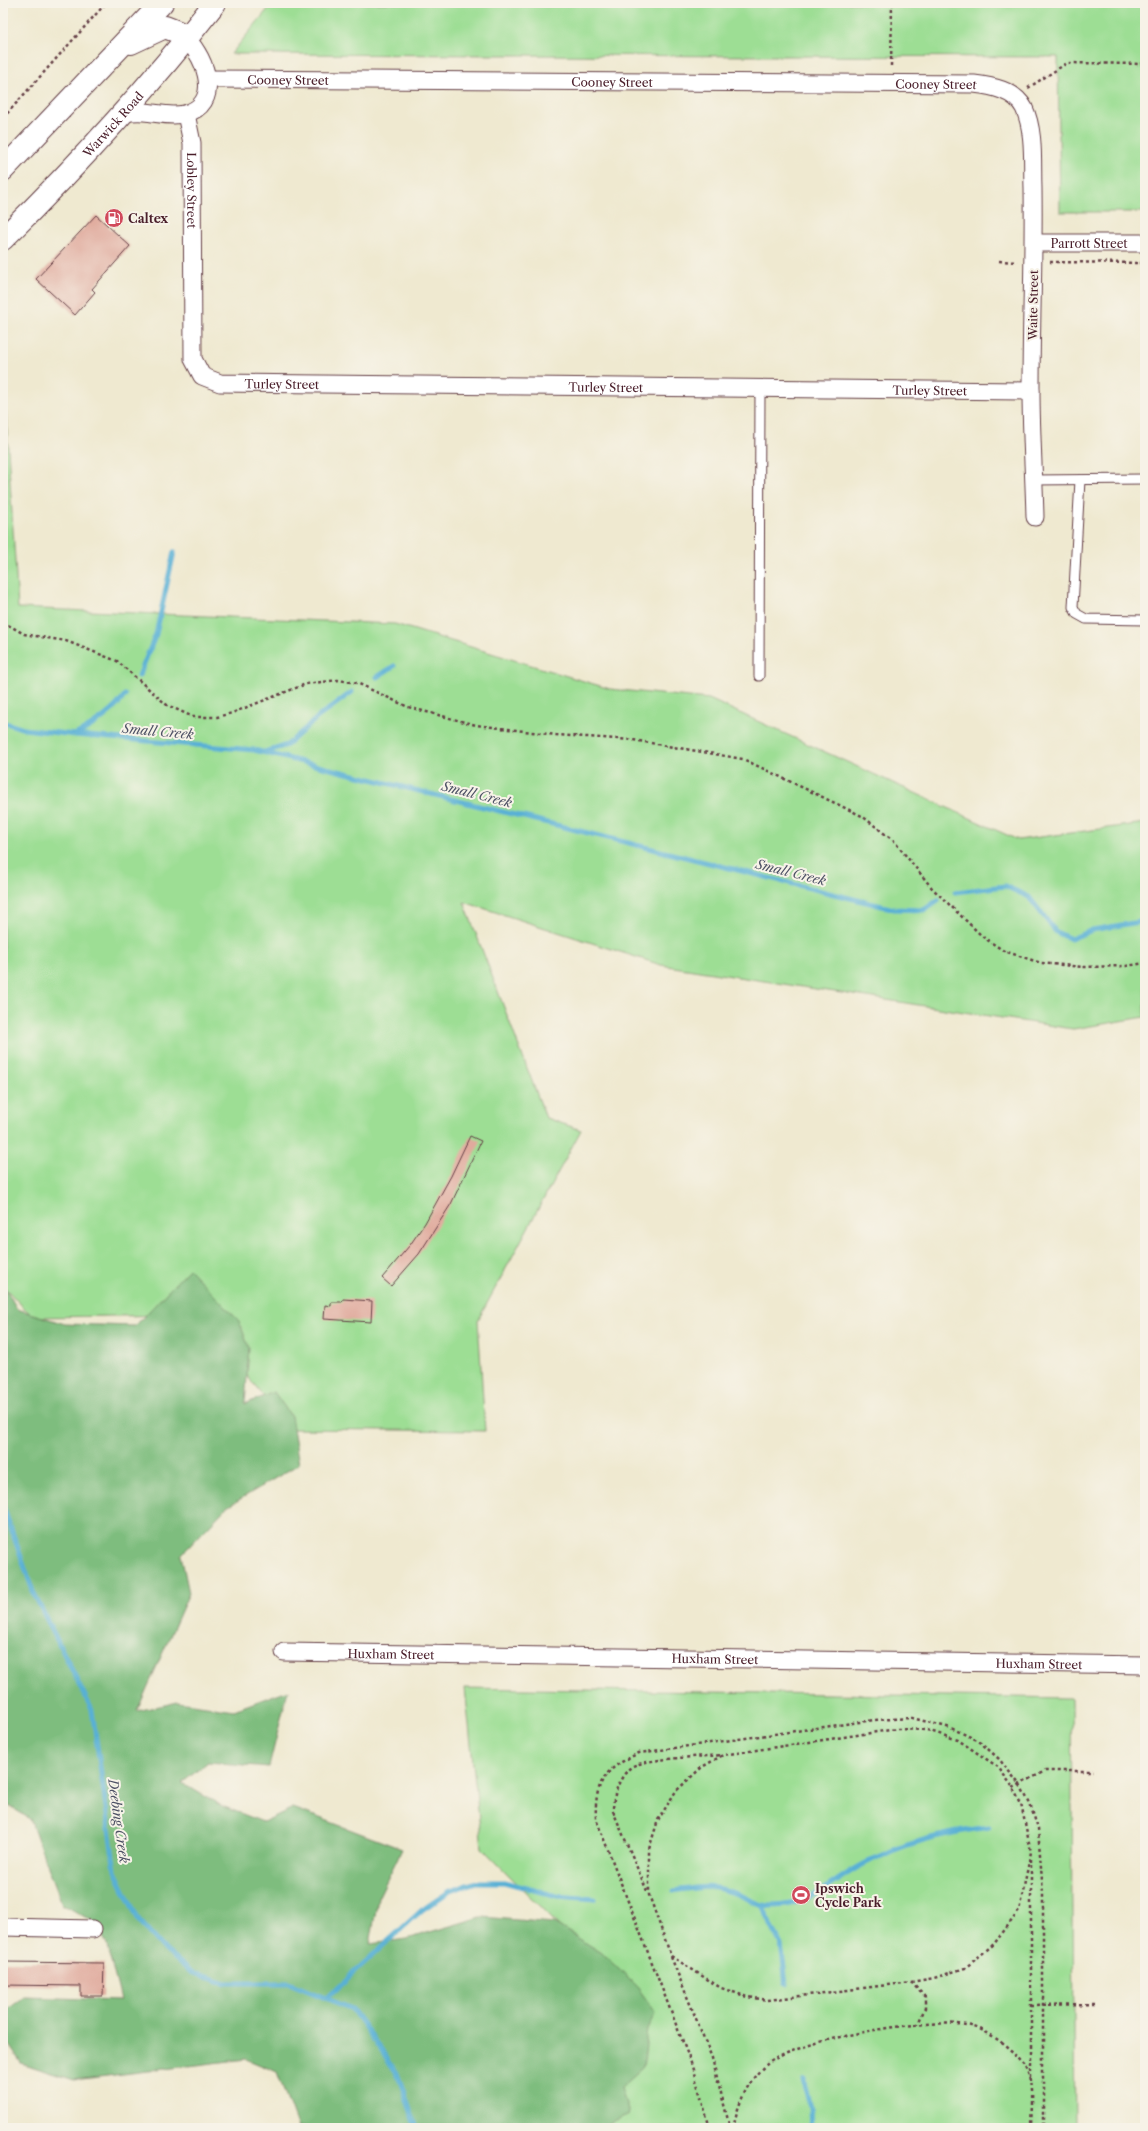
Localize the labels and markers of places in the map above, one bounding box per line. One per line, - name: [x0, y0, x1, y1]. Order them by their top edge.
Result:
- fuel station icon: Caltex: [103, 207, 125, 229]
- place label: Caltex: [128, 211, 168, 226]
- place label: Ipswich Cycle Park: [815, 1881, 883, 1910]
- sports icon: Ipswich Cycle Park: [790, 1884, 812, 1906]

